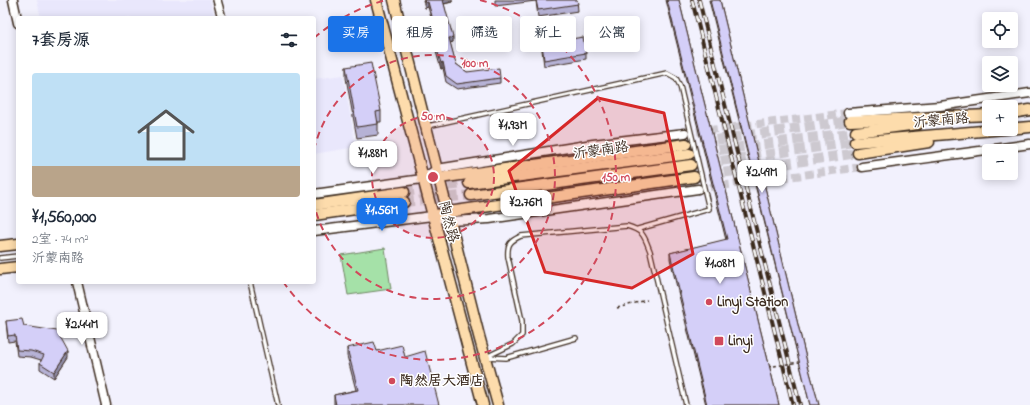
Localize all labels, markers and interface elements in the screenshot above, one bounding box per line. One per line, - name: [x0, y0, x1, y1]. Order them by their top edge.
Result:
- map controls: [982, 12, 1018, 180]
- button: locate: [982, 12, 1018, 48]
- chip: 买房: [328, 16, 384, 52]
- chip: 租房: [392, 16, 448, 52]
- chip: 筛选: [456, 16, 512, 52]
- chip: 新上: [520, 16, 576, 52]
- chip: 公寓: [584, 16, 640, 52]
- text: 7套房源: [32, 28, 90, 53]
- icon: filters: [278, 29, 300, 51]
- text: 100 m: [462, 55, 489, 73]
- button: layers: [982, 56, 1018, 92]
- icon: home: [130, 99, 202, 171]
- button: +: [982, 100, 1018, 136]
- text: 50 m: [421, 108, 446, 126]
- street label: 沂蒙南路: [912, 108, 970, 134]
- pin: ¥1.93M: [480, 113, 546, 147]
- text: ¥1.93M: [498, 116, 528, 135]
- street label: 沂蒙南路: [572, 137, 630, 165]
- pin: ¥1.88M: [340, 141, 406, 175]
- text: ¥1.88M: [358, 144, 388, 163]
- button: −: [982, 144, 1018, 180]
- pin: ¥2.49M: [729, 160, 795, 194]
- text: ¥2.49M: [746, 163, 778, 182]
- text: 150 m: [602, 169, 631, 187]
- centre of rings: [426, 170, 440, 184]
- pin: ¥2.76M: [493, 190, 559, 224]
- text: ¥2.76M: [509, 193, 543, 212]
- pin: ¥1.56M: [349, 198, 415, 232]
- street label: 陶然路: [432, 199, 464, 245]
- text: ¥1.56M: [366, 201, 398, 220]
- text: ¥1,560,000: [32, 205, 96, 230]
- text: 2室 · 74 m²: [32, 230, 89, 249]
- text: 沂蒙南路: [32, 249, 84, 268]
- pin: ¥1.08M: [687, 251, 753, 285]
- text: ¥1.08M: [705, 254, 735, 273]
- place label: Linyi Station: [717, 292, 788, 315]
- marker: Linyi Station: [704, 297, 714, 307]
- pin: ¥2.44M: [49, 312, 115, 346]
- text: ¥2.44M: [66, 315, 98, 334]
- place label: Linyi: [728, 331, 753, 354]
- marker: Linyi: [713, 335, 725, 347]
- place label: 陶然居大酒店: [400, 371, 484, 392]
- marker: 陶然居大酒店: [387, 376, 397, 386]

